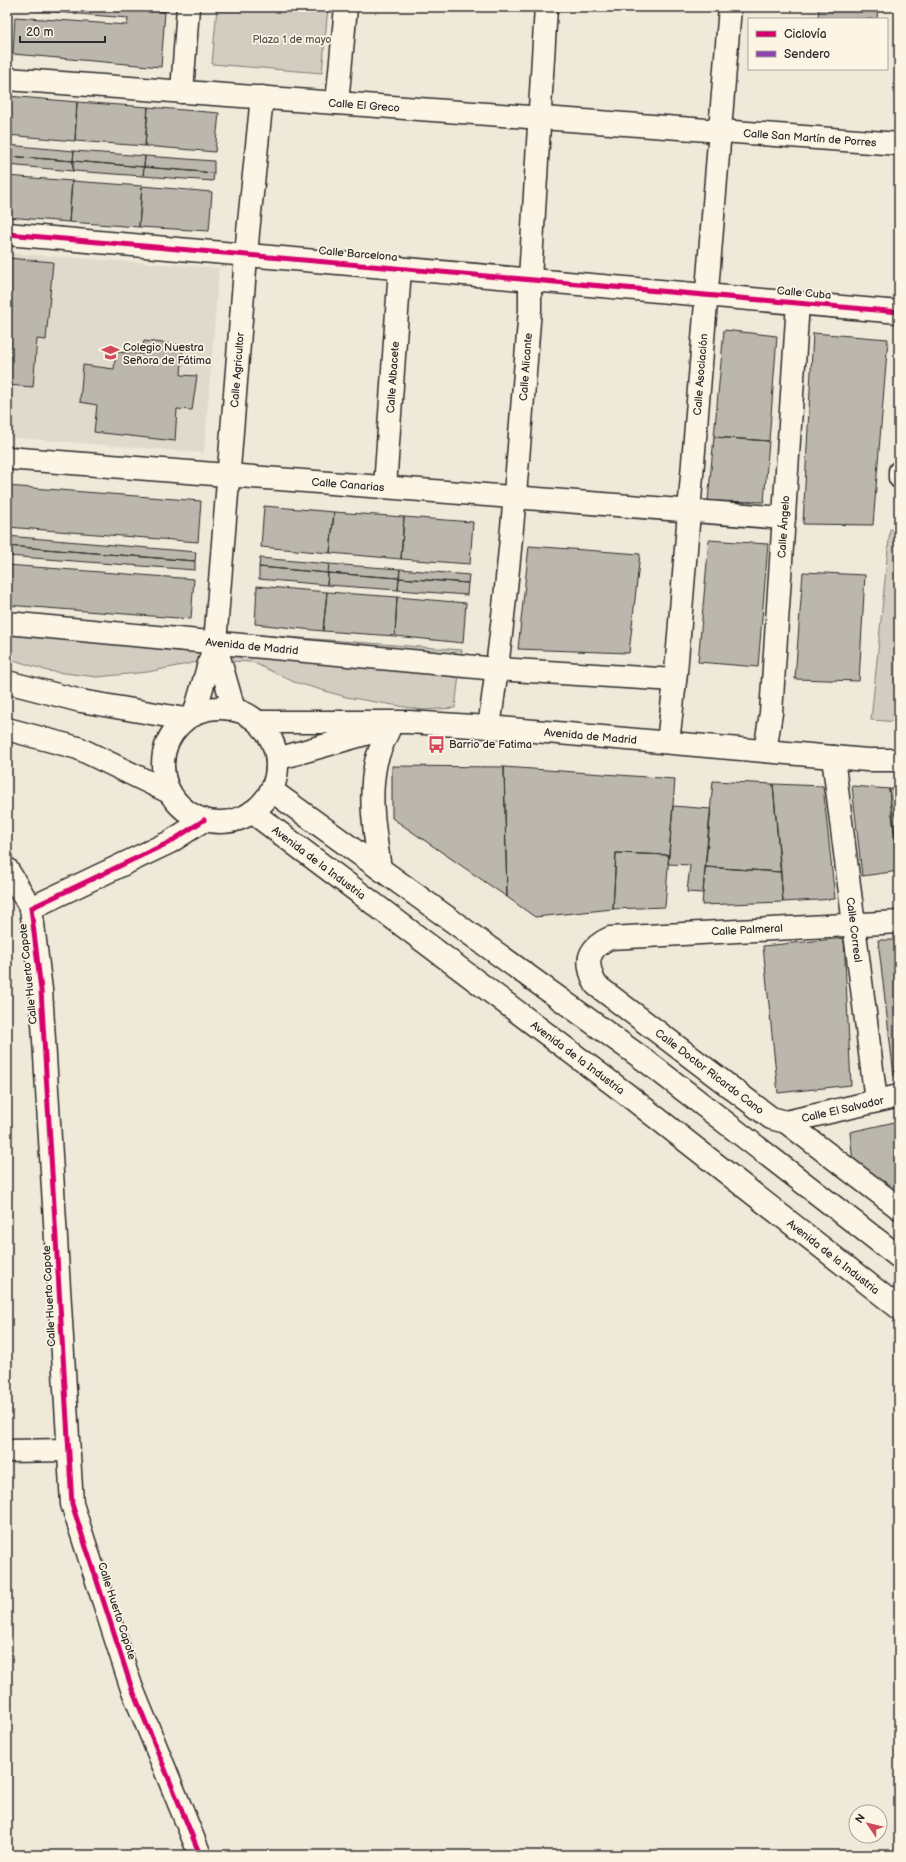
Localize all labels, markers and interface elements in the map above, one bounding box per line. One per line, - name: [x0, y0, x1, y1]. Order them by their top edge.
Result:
- scale bar: [20, 18, 105, 44]
- legend: [748, 18, 888, 70]
- text: 20 m: [26, 25, 53, 40]
- text: Ciclovía: [784, 27, 827, 42]
- park label: Plaza 1 de mayo: [252, 33, 332, 46]
- text: Sendero: [784, 47, 830, 62]
- street label: Calle El Greco: [328, 96, 400, 114]
- street label: Calle San Martín de Porres: [743, 126, 878, 149]
- street label: Calle Barcelona: [318, 244, 398, 264]
- street label: Calle Cuba: [776, 284, 832, 302]
- street label: Calle Agricultor: [227, 331, 247, 408]
- street label: Calle Alicante: [516, 332, 535, 401]
- street label: Calle Asociación: [690, 333, 710, 416]
- street label: Calle Albacete: [384, 340, 401, 414]
- place label: Colegio Nuestra Señora de Fátima: [123, 341, 211, 367]
- school or university icon: Colegio Nuestra Señora de Fátima: [100, 343, 120, 363]
- street label: Calle Canarias: [311, 475, 386, 494]
- street label: Calle Ángelo: [775, 495, 792, 559]
- street label: Avenida de Madrid: [205, 635, 299, 657]
- street label: Avenida de Madrid: [543, 725, 637, 746]
- bus stop icon: Barrio de Fatima: [426, 734, 446, 754]
- place label: Barrio de Fatima: [449, 738, 532, 751]
- street label: Avenida de la Industria: [270, 823, 368, 902]
- street label: Calle Correal: [844, 896, 865, 963]
- street label: Calle Huerto Capote: [16, 922, 40, 1025]
- street label: Calle Palmeral: [711, 922, 783, 938]
- street label: Avenida de la Industria: [529, 1018, 627, 1097]
- street label: Calle Doctor Ricardo Cano: [653, 1026, 767, 1117]
- street label: Calle El Salvador: [800, 1093, 886, 1125]
- street label: Avenida de la Industria: [785, 1216, 882, 1297]
- street label: Calle Huerto Capote: [40, 1244, 58, 1347]
- street label: Calle Huerto Capote: [95, 1561, 139, 1662]
- north arrow: [848, 1804, 888, 1844]
- text: N: [853, 1811, 868, 1826]

